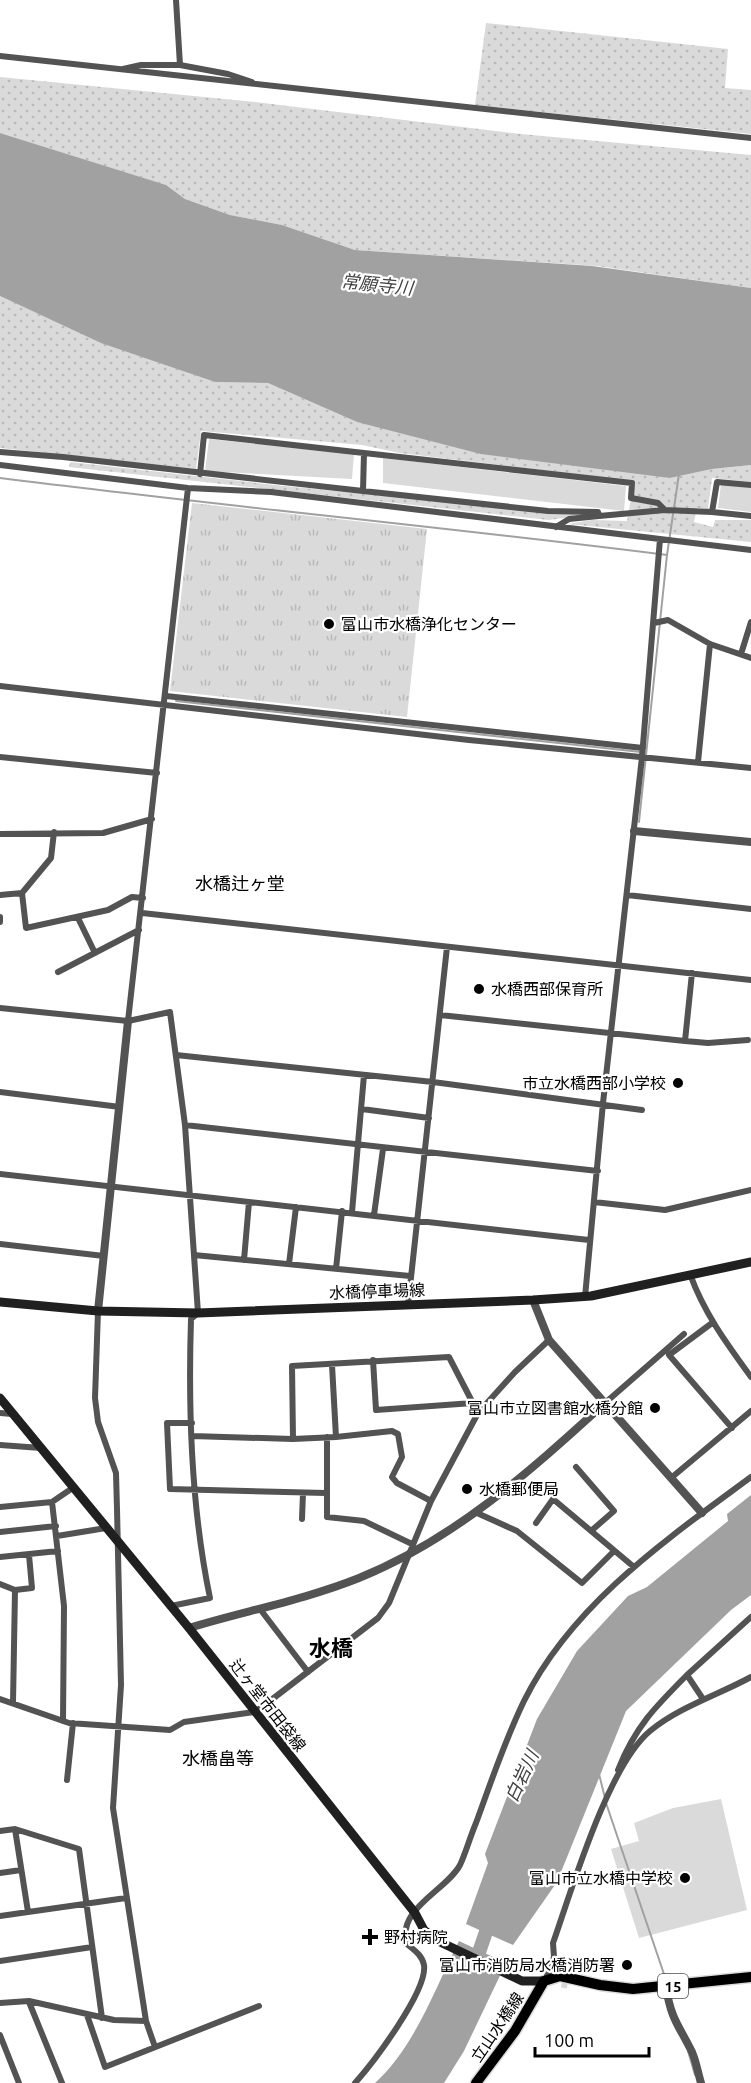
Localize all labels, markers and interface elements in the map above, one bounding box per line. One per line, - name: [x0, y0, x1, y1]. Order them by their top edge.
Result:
- water label: 常願寺川: [340, 270, 416, 298]
- place label: 富山市水橋浄化センター: [341, 615, 517, 633]
- marker: 富山市水橋浄化センター: [322, 617, 336, 631]
- district label: 水橋辻ヶ堂: [195, 873, 285, 893]
- place label: 水橋西部保育所: [491, 980, 603, 998]
- marker: 水橋西部保育所: [472, 982, 486, 996]
- place label: 市立水橋西部小学校: [522, 1074, 666, 1092]
- marker: 市立水橋西部小学校: [671, 1076, 685, 1090]
- street label: 水橋停車場線: [329, 1280, 425, 1302]
- place label: 富山市立図書館水橋分館: [467, 1399, 643, 1417]
- marker: 富山市立図書館水橋分館: [648, 1401, 662, 1415]
- place label: 水橋郵便局: [479, 1480, 559, 1498]
- marker: 水橋郵便局: [460, 1482, 474, 1496]
- district label: 水橋: [309, 1635, 353, 1660]
- street label: 辻ヶ堂市田袋線: [226, 1655, 310, 1755]
- water label: 白岩川: [501, 1745, 542, 1805]
- district label: 水橋畠等: [182, 1748, 254, 1768]
- place label: 富山市立水橋中学校: [529, 1869, 673, 1887]
- marker: 富山市立水橋中学校: [678, 1871, 692, 1885]
- marker: 野村病院: [361, 1928, 379, 1946]
- place label: 野村病院: [384, 1928, 448, 1946]
- place label: 富山市消防局水橋消防署: [439, 1956, 615, 1974]
- marker: 富山市消防局水橋消防署: [620, 1958, 634, 1972]
- road number: 15: [658, 1974, 688, 1998]
- street label: 立山水橋線: [467, 1989, 527, 2065]
- scale bar: [535, 2020, 649, 2058]
- text: 100 m: [544, 2030, 594, 2050]

